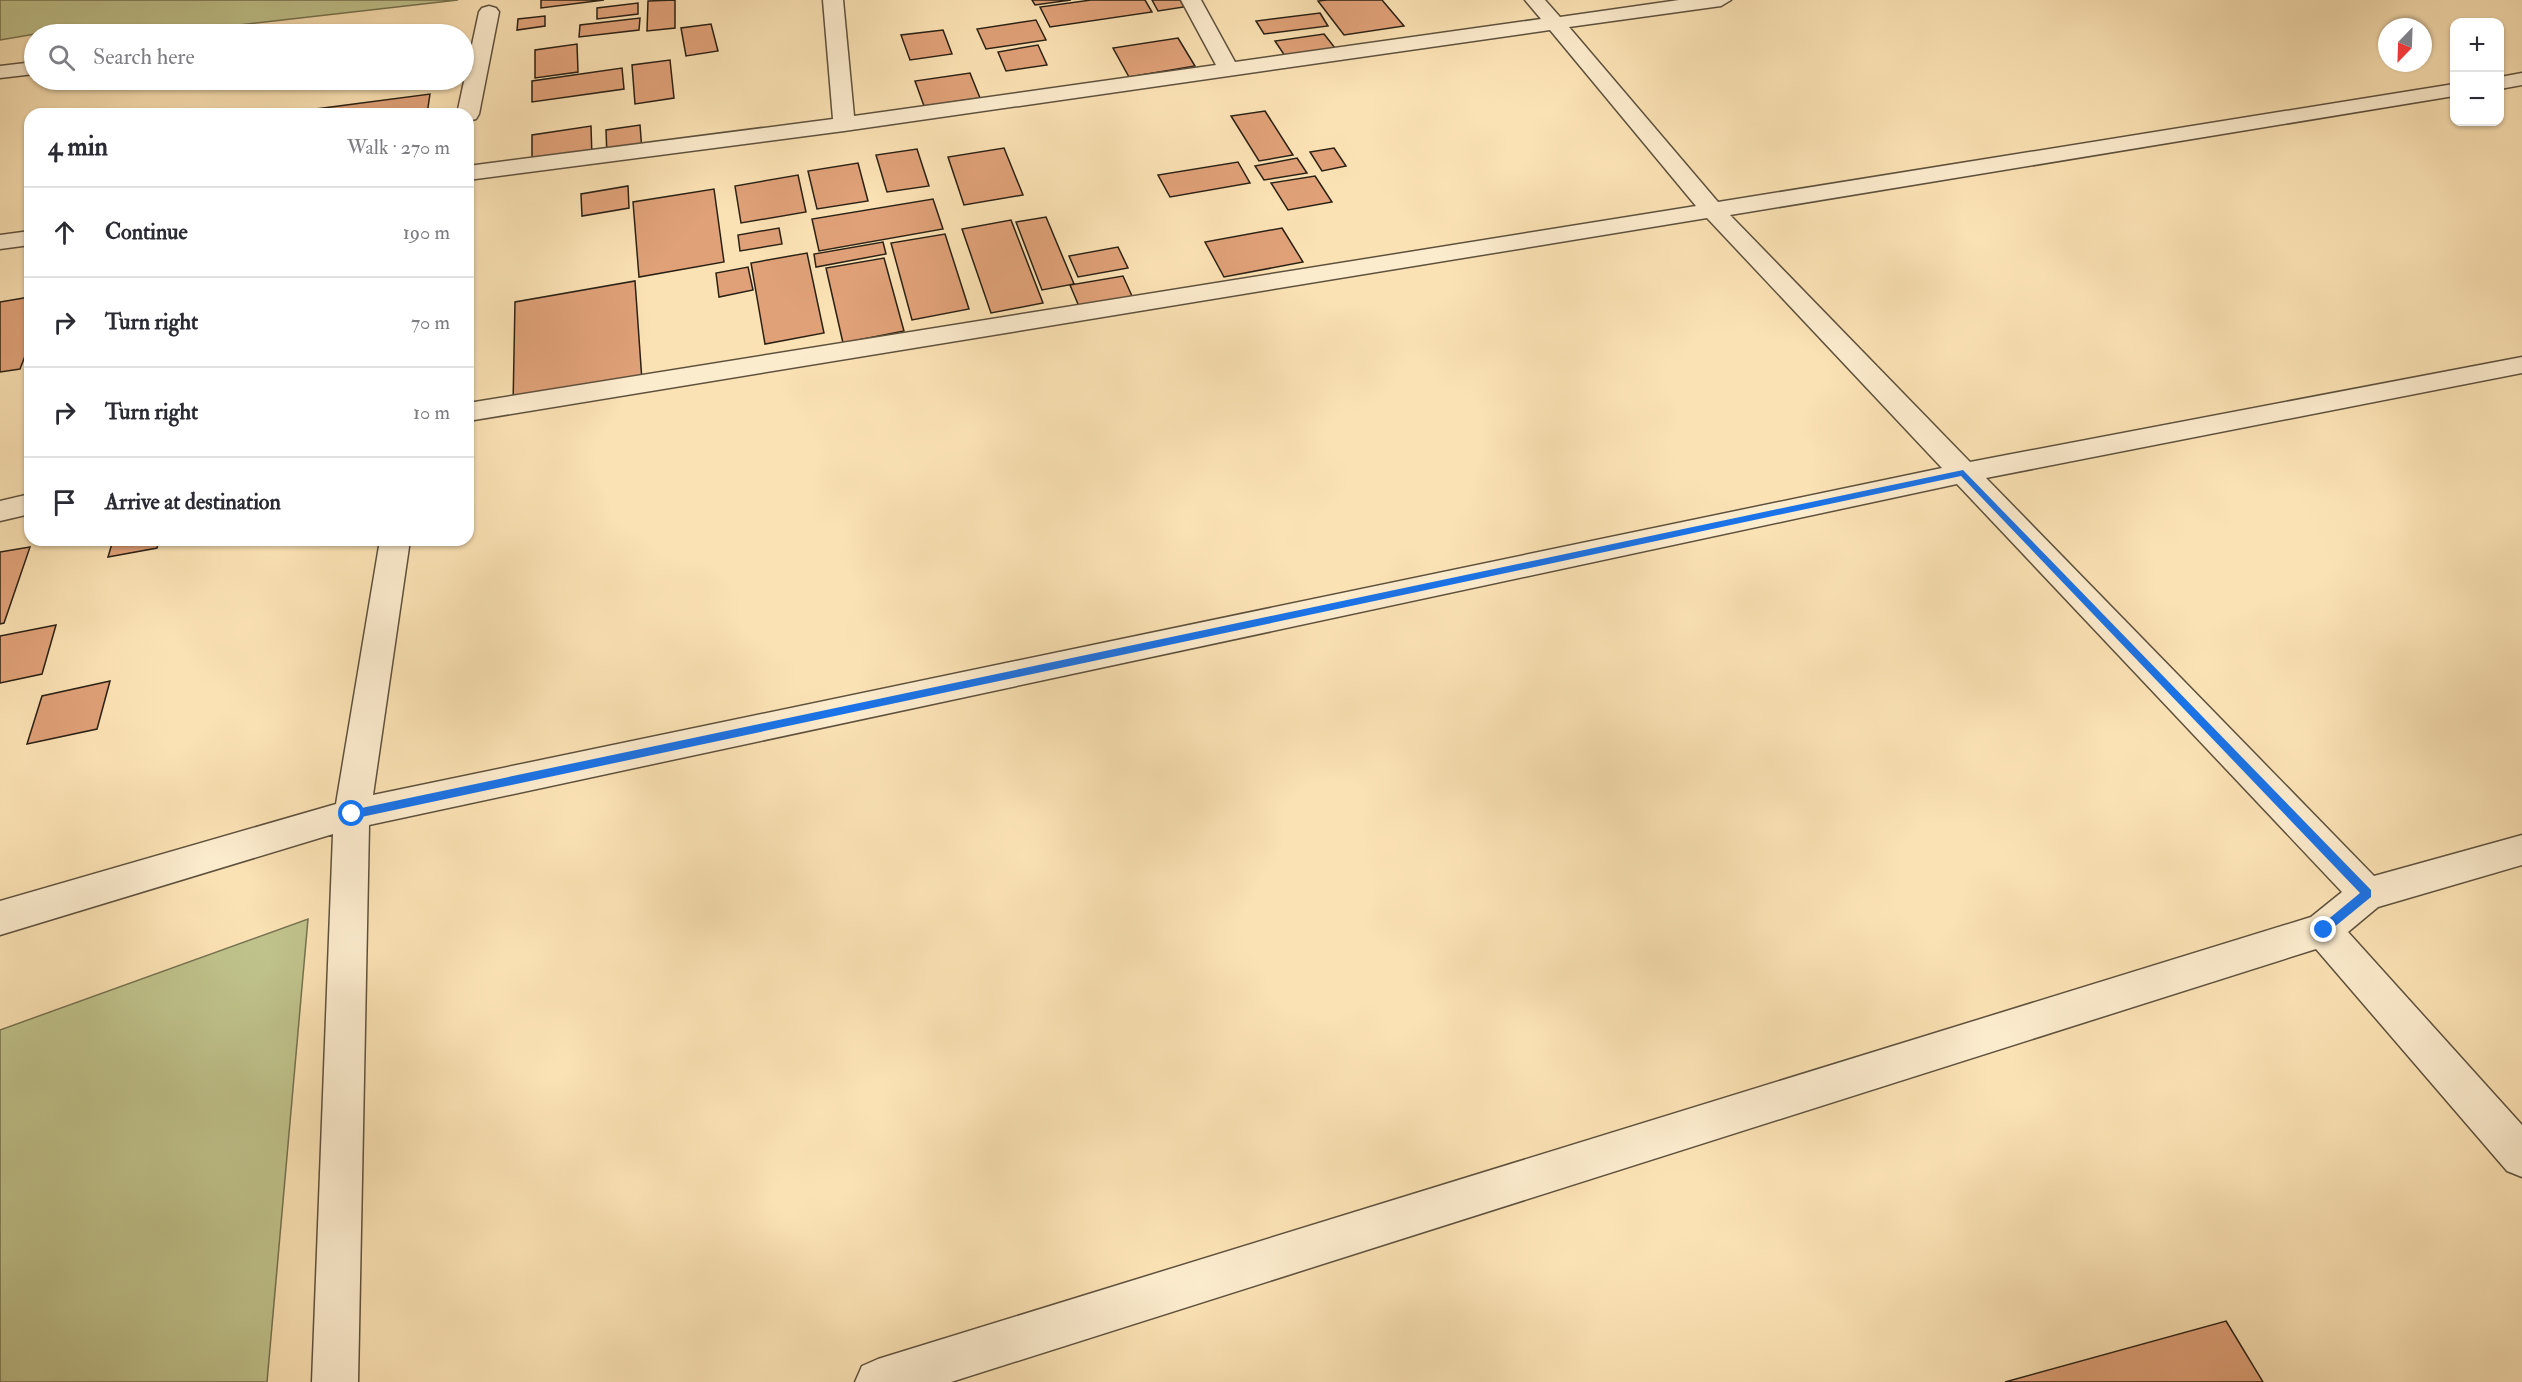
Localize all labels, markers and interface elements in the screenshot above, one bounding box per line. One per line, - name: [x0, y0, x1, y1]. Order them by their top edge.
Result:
- north arrow: [2378, 18, 2432, 72]
- map controls: [2450, 18, 2504, 126]
- button: +: [2450, 18, 2504, 72]
- search box: [24, 24, 474, 90]
- icon: search: [45, 41, 78, 74]
- text: Search here: [93, 43, 195, 71]
- button: −: [2450, 72, 2504, 126]
- text: 4 min: [48, 131, 108, 163]
- text: Walk · 270 m: [347, 135, 450, 160]
- icon: ahead: [48, 216, 81, 249]
- text: Continue: [105, 218, 188, 246]
- text: 190 m: [403, 220, 450, 245]
- icon: right: [48, 306, 81, 339]
- text: Turn right: [105, 308, 198, 336]
- text: 70 m: [411, 310, 450, 335]
- icon: right: [48, 396, 81, 429]
- text: Turn right: [105, 398, 198, 426]
- text: 10 m: [413, 400, 450, 425]
- icon: arrive: [48, 486, 81, 519]
- text: Arrive at destination: [105, 488, 281, 516]
- route start: [338, 800, 364, 826]
- route end: [2310, 916, 2336, 942]

